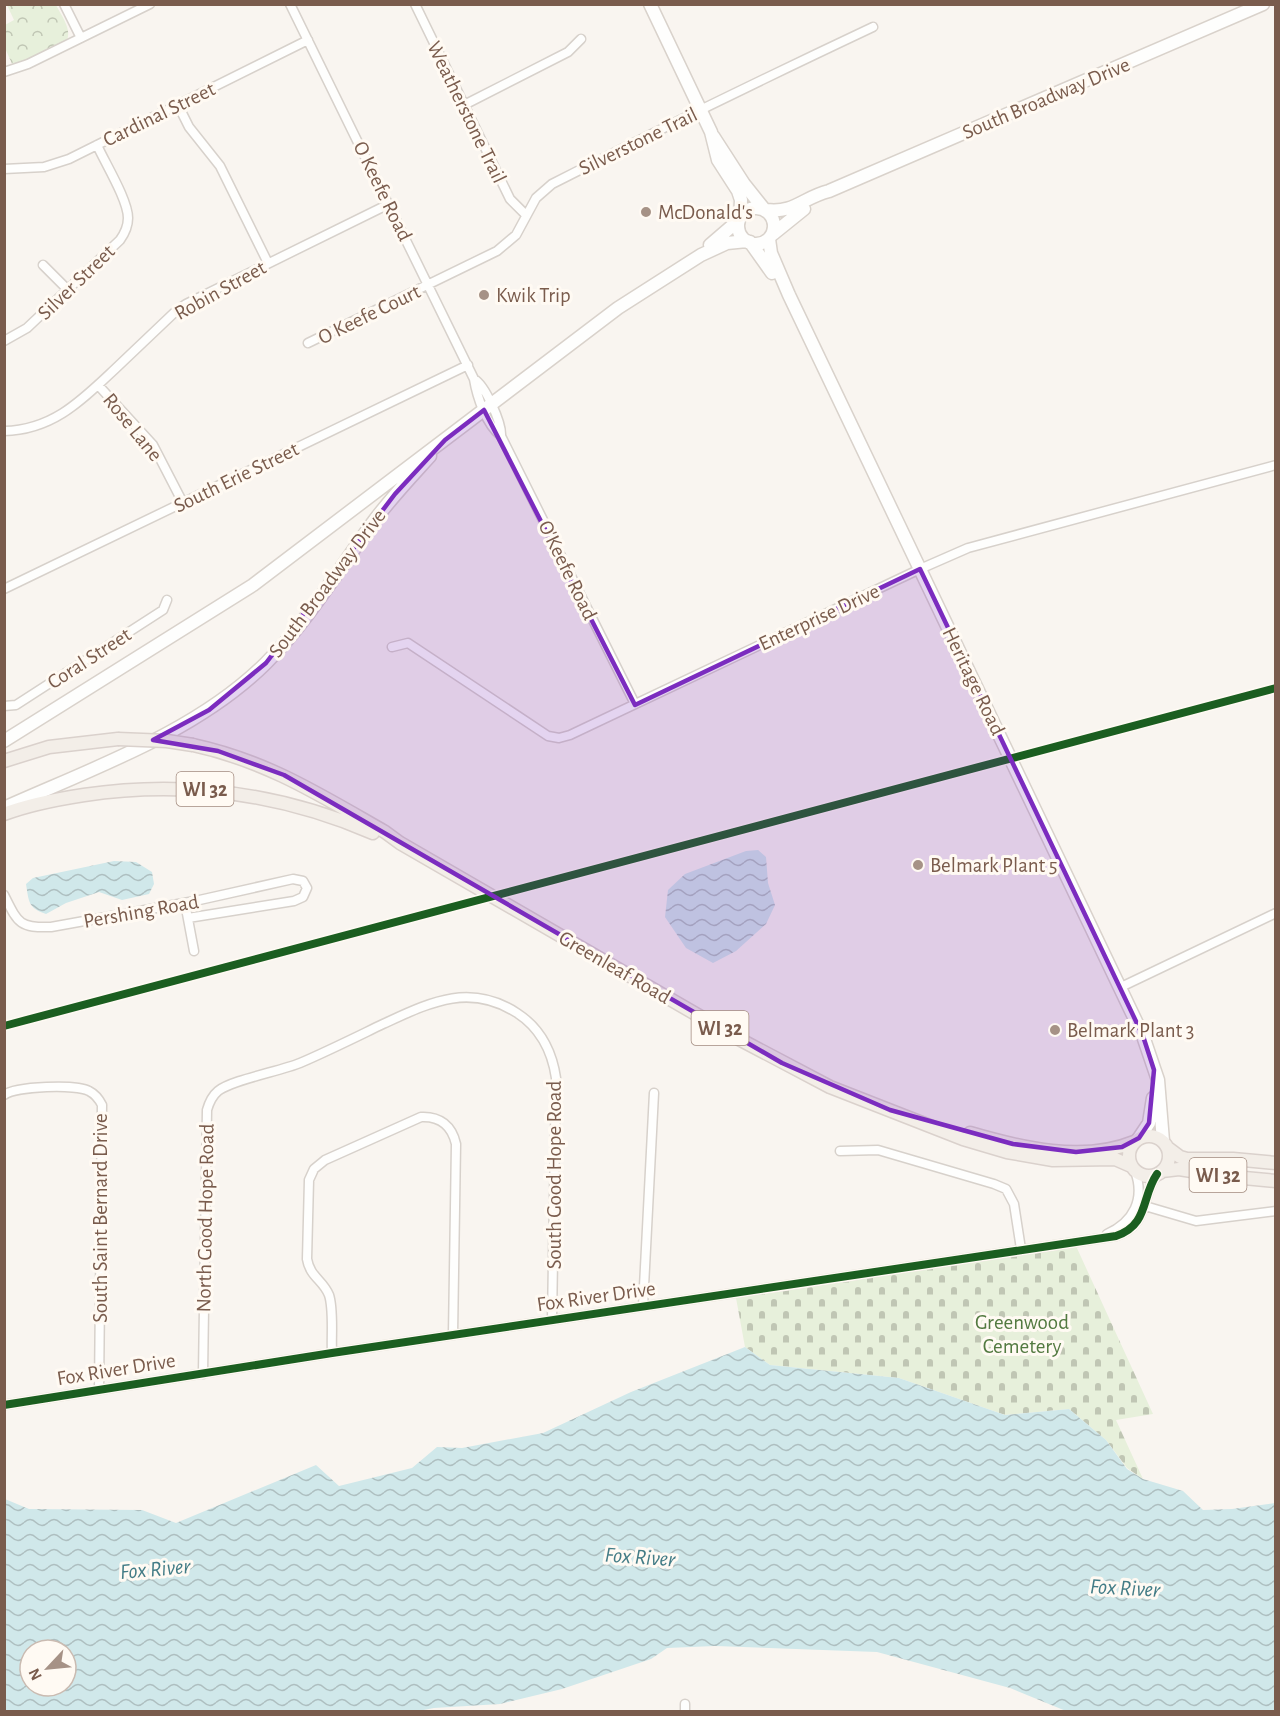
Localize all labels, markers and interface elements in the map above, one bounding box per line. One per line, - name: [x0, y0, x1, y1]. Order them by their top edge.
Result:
- street label: Weatherstone Trail: [423, 38, 510, 186]
- street label: South Broadway Drive: [959, 54, 1133, 143]
- street label: Cardinal Street: [100, 78, 219, 151]
- street label: Silverstone Trail: [576, 104, 701, 179]
- street label: O Keefe Road: [349, 138, 416, 244]
- place label: McDonald's: [658, 202, 753, 223]
- marker: McDonald's: [639, 205, 653, 219]
- street label: Silver Street: [34, 241, 119, 324]
- street label: Robin Street: [171, 257, 270, 324]
- street label: O Keefe Court: [315, 281, 424, 348]
- place label: Kwik Trip: [496, 285, 571, 306]
- marker: Kwik Trip: [477, 288, 491, 302]
- street label: Rose Lane: [99, 389, 166, 465]
- street label: South Erie Street: [171, 438, 302, 517]
- street label: South Broadway Drive: [265, 505, 390, 661]
- street label: O'Keefe Road: [534, 517, 601, 623]
- street label: Enterprise Drive: [756, 580, 883, 655]
- street label: Coral Street: [44, 624, 135, 693]
- street label: Heritage Road: [938, 624, 1009, 739]
- road number: WI 32: [176, 772, 234, 806]
- place label: Belmark Plant 5: [930, 855, 1057, 876]
- marker: Belmark Plant 5: [911, 858, 925, 872]
- street label: Pershing Road: [82, 891, 200, 932]
- street label: Greenleaf Road: [555, 927, 674, 1008]
- road number: WI 32: [692, 1011, 748, 1045]
- place label: Belmark Plant 3: [1067, 1020, 1194, 1041]
- marker: Belmark Plant 3: [1048, 1023, 1062, 1037]
- street label: South Good Hope Road: [544, 1081, 565, 1269]
- street label: South Saint Bernard Drive: [90, 1113, 111, 1323]
- street label: North Good Hope Road: [193, 1123, 218, 1313]
- road number: WI 32: [1190, 1158, 1246, 1192]
- street label: Fox River Drive: [535, 1278, 657, 1315]
- park label: Greenwood Cemetery: [975, 1312, 1069, 1357]
- street label: Fox River Drive: [55, 1350, 177, 1389]
- water label: Fox River: [604, 1544, 677, 1570]
- water label: Fox River: [119, 1555, 192, 1583]
- water label: Fox River: [1089, 1575, 1162, 1601]
- north arrow: [18, 1638, 78, 1698]
- text: N: [26, 1666, 45, 1683]

